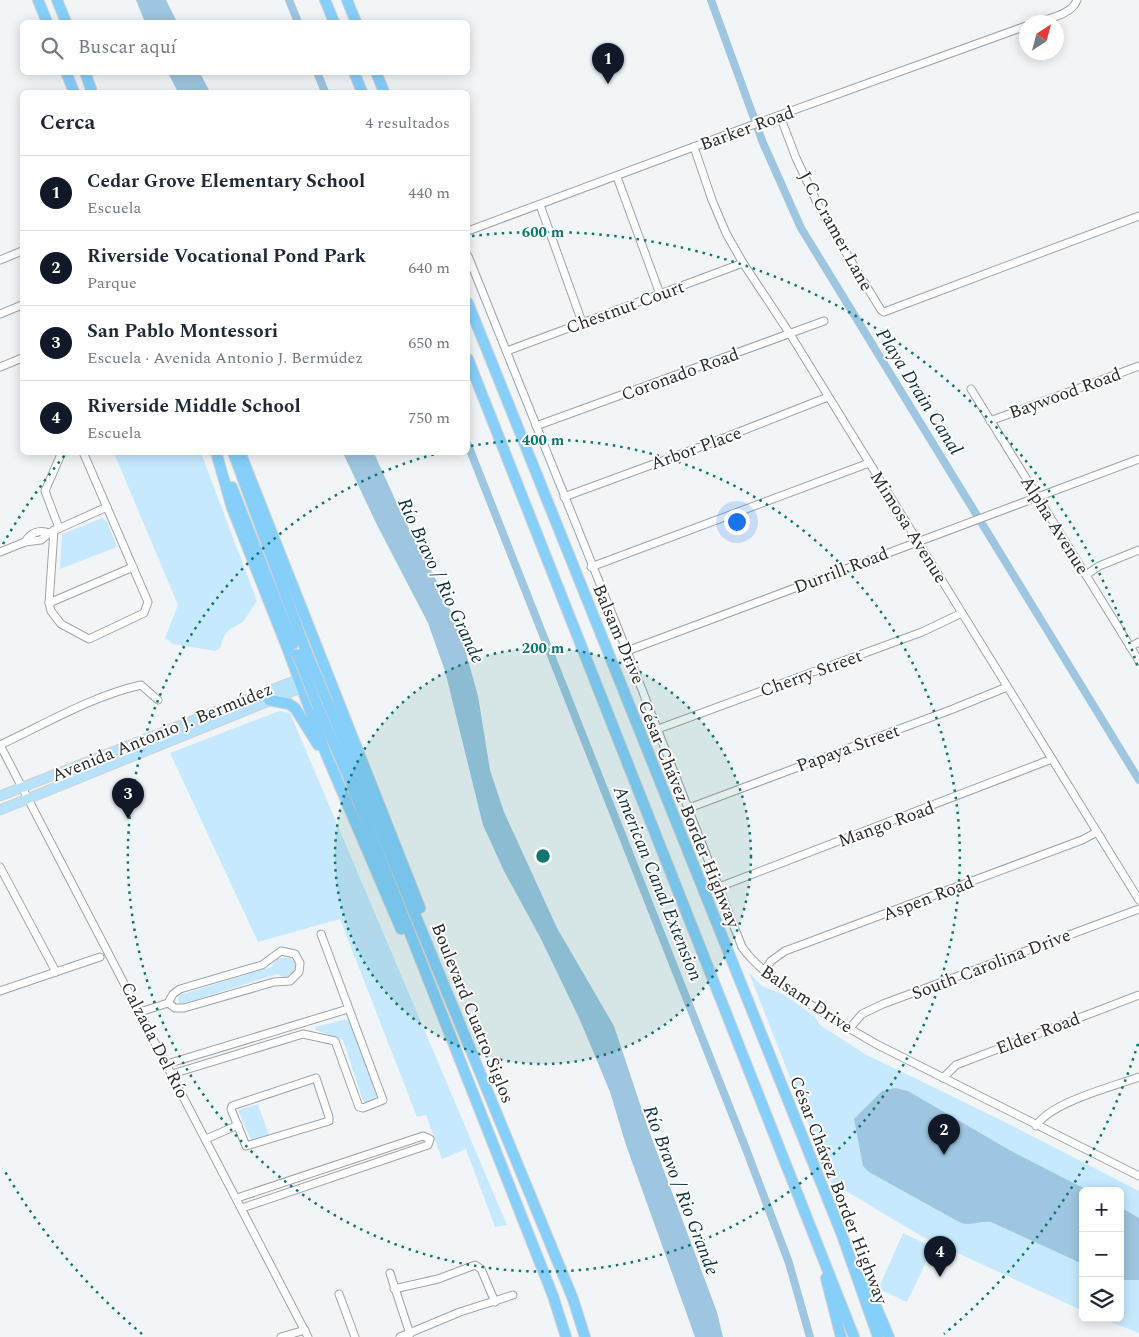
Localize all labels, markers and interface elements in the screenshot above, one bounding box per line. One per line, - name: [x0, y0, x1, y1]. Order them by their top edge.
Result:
- north arrow: [1019, 15, 1064, 60]
- search box: [20, 20, 470, 75]
- text: Buscar aquí: [78, 33, 177, 62]
- icon: search: [38, 34, 66, 62]
- pin: 1: [592, 43, 624, 84]
- street label: Barker Road: [696, 99, 798, 158]
- text: Cerca: [40, 107, 95, 139]
- text: 4 resultados: [365, 111, 450, 135]
- street label: J C Cramer Lane: [791, 166, 880, 296]
- text: Cedar Grove Elementary School: [87, 167, 365, 196]
- text: 1: [52, 181, 60, 205]
- text: 440 m: [408, 181, 450, 205]
- text: Escuela: [87, 196, 141, 220]
- text: 600 m: [522, 221, 565, 244]
- text: Riverside Vocational Pond Park: [87, 242, 366, 271]
- text: 2: [52, 256, 60, 280]
- text: 640 m: [408, 256, 450, 280]
- text: Parque: [87, 271, 137, 295]
- street label: Chestnut Court: [562, 274, 688, 341]
- text: San Pablo Montessori: [87, 317, 278, 346]
- water label: Playa Drain Canal: [868, 323, 970, 461]
- text: 3: [52, 331, 60, 355]
- text: 650 m: [408, 331, 450, 355]
- street label: Coronado Road: [617, 341, 743, 408]
- text: Escuela · Avenida Antonio J. Bermúdez: [87, 346, 363, 370]
- street label: Baywood Road: [1005, 361, 1125, 426]
- text: Riverside Middle School: [87, 392, 301, 421]
- text: 4: [52, 406, 60, 430]
- text: 750 m: [408, 406, 450, 430]
- street label: Arbor Place: [647, 420, 745, 477]
- text: Escuela: [87, 421, 141, 445]
- text: 400 m: [522, 429, 565, 452]
- street label: Mimosa Avenue: [863, 466, 954, 589]
- street label: Alpha Avenue: [1013, 471, 1096, 580]
- water label: Río Bravo / Rio Grande: [389, 493, 492, 668]
- your location: [724, 509, 750, 535]
- street label: Durrill Road: [790, 540, 893, 601]
- street label: Balsam Drive: [585, 580, 652, 688]
- text: 200 m: [522, 637, 565, 660]
- street label: Cherry Street: [756, 642, 866, 704]
- street label: Avenida Antonio J. Bermúdez: [48, 676, 277, 789]
- street label: César Chávez Border Highway: [630, 696, 747, 933]
- street label: Papaya Street: [793, 717, 904, 780]
- pin: 3: [112, 778, 144, 819]
- water label: American Canal Extension: [605, 781, 710, 986]
- street label: Mango Road: [834, 795, 938, 854]
- centre of rings: [534, 847, 552, 865]
- street label: Aspen Road: [879, 869, 978, 928]
- street label: Boulevard Cuatro Siglos: [424, 919, 521, 1107]
- street label: South Carolina Drive: [908, 922, 1075, 1007]
- street label: Balsam Drive: [755, 958, 858, 1040]
- street label: Calzada Del Río: [114, 977, 196, 1103]
- street label: Elder Road: [992, 1005, 1084, 1062]
- street label: César Chávez Border Highway: [782, 1072, 895, 1310]
- water label: Río Bravo / Rio Grande: [635, 1101, 726, 1280]
- pin: 2: [928, 1114, 960, 1155]
- map controls: [1079, 1187, 1124, 1322]
- button: +: [1079, 1187, 1124, 1232]
- button: −: [1079, 1232, 1124, 1277]
- pin: 4: [924, 1236, 956, 1277]
- button: layers: [1079, 1277, 1124, 1322]

